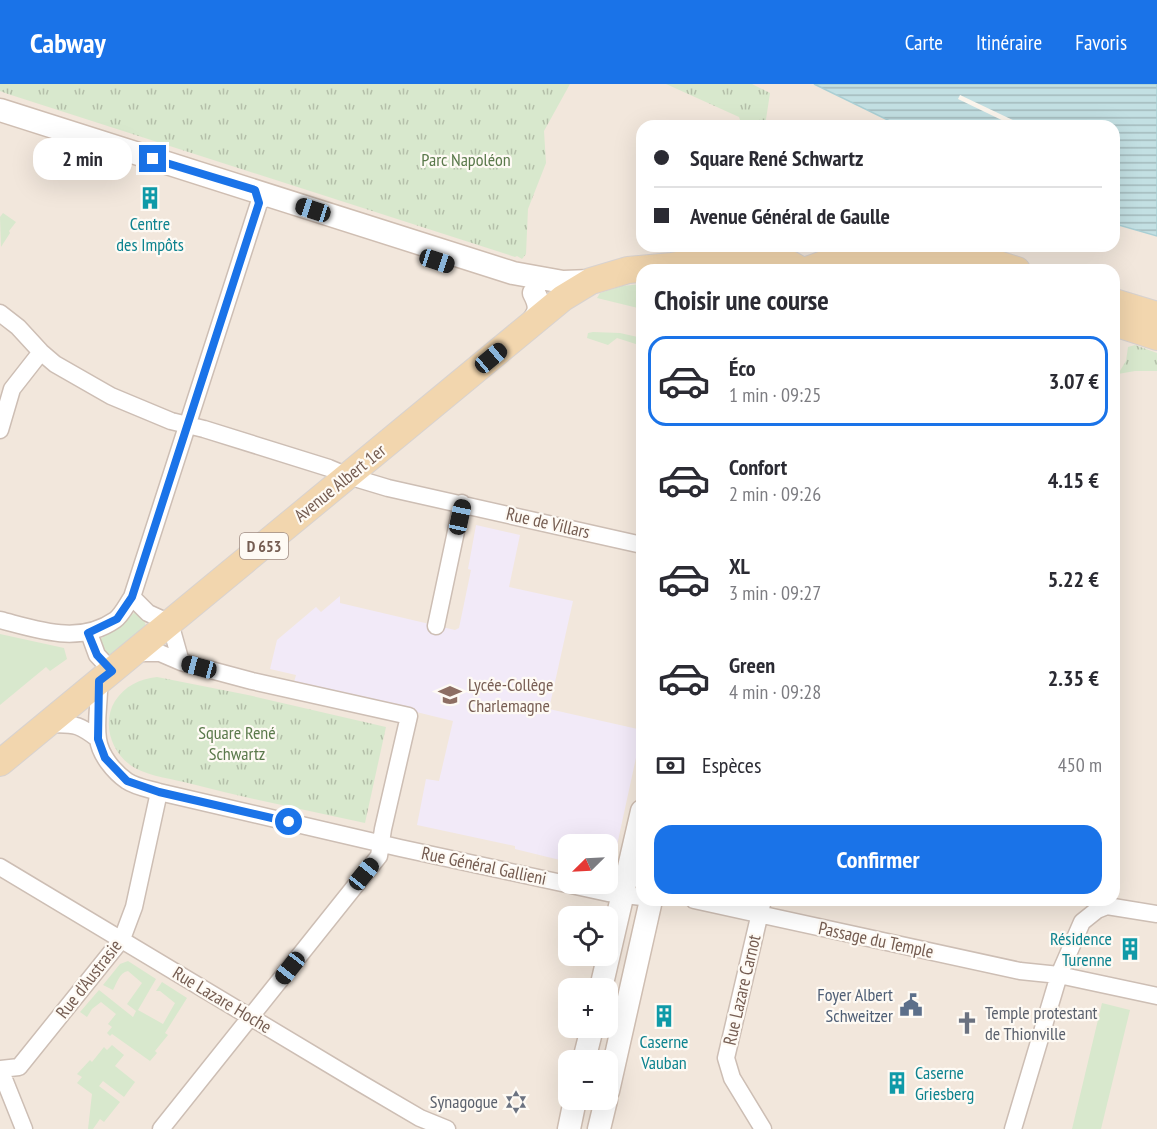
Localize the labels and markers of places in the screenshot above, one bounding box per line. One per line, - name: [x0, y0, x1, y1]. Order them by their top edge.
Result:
- building icon: Centre des Impôts: [137, 185, 163, 211]
- place label: Centre des Impôts: [116, 212, 184, 256]
- place label: Lycée-Collège Charlemagne: [468, 673, 553, 717]
- school or university icon: Lycée-Collège Charlemagne: [437, 682, 463, 708]
- place label: Résidence Turenne: [1050, 927, 1112, 971]
- building icon: Résidence Turenne: [1117, 936, 1143, 962]
- place label: Foyer Albert Schweitzer: [817, 983, 893, 1027]
- public building icon: Foyer Albert Schweitzer: [898, 992, 924, 1018]
- place label: Temple protestant de Thionville: [985, 1001, 1098, 1045]
- building icon: Caserne Vauban: [651, 1003, 677, 1029]
- church icon: Temple protestant de Thionville: [954, 1010, 980, 1036]
- place label: Caserne Vauban: [640, 1030, 689, 1074]
- place label: Caserne Griesberg: [915, 1061, 974, 1105]
- building icon: Caserne Griesberg: [884, 1070, 910, 1096]
- synagogue icon: Synagogue: [503, 1089, 529, 1115]
- place label: Synagogue: [430, 1090, 498, 1113]

